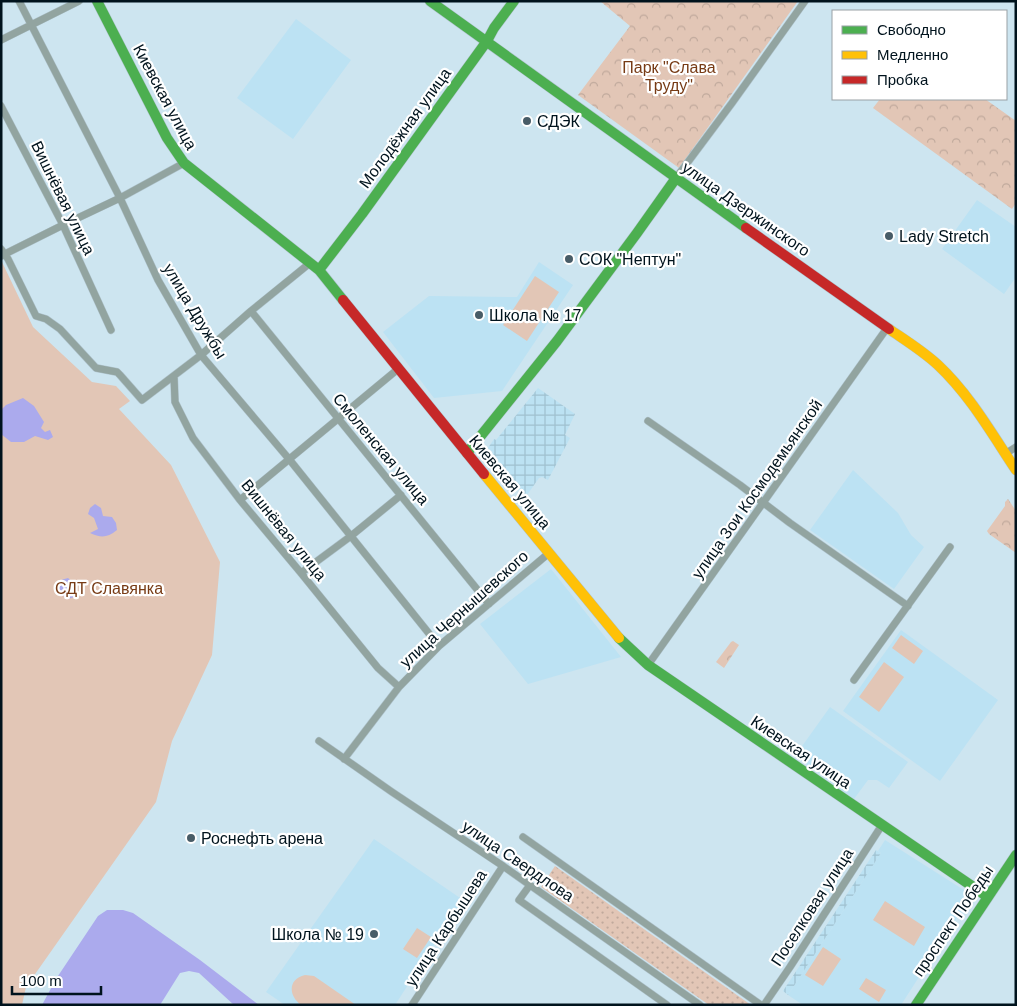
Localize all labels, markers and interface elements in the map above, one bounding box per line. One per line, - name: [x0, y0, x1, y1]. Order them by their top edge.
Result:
- legend: [832, 10, 1007, 100]
- text: Свободно: [877, 21, 946, 38]
- street label: Киевская улица: [130, 41, 200, 153]
- text: Медленно: [877, 46, 948, 63]
- park label: Парк "Слава Труду": [622, 59, 716, 94]
- street label: Молодёжная улица: [356, 65, 454, 191]
- text: Пробка: [877, 71, 929, 88]
- place label: СДЭК: [537, 113, 581, 130]
- marker: СДЭК: [521, 115, 533, 127]
- street label: Вишнёвая улица: [28, 138, 98, 258]
- street label: улица Дзержинского: [679, 159, 813, 260]
- place label: Lady Stretch: [899, 228, 989, 245]
- marker: Lady Stretch: [883, 230, 895, 242]
- place label: СОК "Нептун": [579, 251, 681, 268]
- marker: СОК "Нептун": [563, 253, 575, 265]
- street label: улица Дружбы: [160, 260, 230, 362]
- place label: Школа № 17: [489, 307, 582, 324]
- marker: Школа № 17: [473, 309, 485, 321]
- street label: Смоленская улица: [330, 390, 432, 508]
- street label: улица Зои Космодемьянской: [689, 396, 825, 582]
- street label: Киевская улица: [466, 432, 554, 532]
- street label: Вишнёвая улица: [238, 476, 330, 584]
- street label: улица Чернышевского: [397, 547, 531, 671]
- park label: СДТ Славянка: [55, 580, 163, 597]
- street label: Киевская улица: [748, 712, 854, 792]
- street label: улица Свердлова: [459, 817, 577, 905]
- place label: Роснефть арена: [201, 830, 323, 847]
- marker: Роснефть арена: [185, 832, 197, 844]
- street label: Поселковая улица: [768, 845, 856, 969]
- street label: проспект Победы: [910, 862, 996, 980]
- street label: улица Карбышева: [402, 867, 490, 989]
- place label: Школа № 19: [272, 926, 364, 943]
- marker: Школа № 19: [368, 928, 380, 940]
- scale bar: [12, 964, 101, 996]
- text: 100 m: [20, 972, 62, 989]

